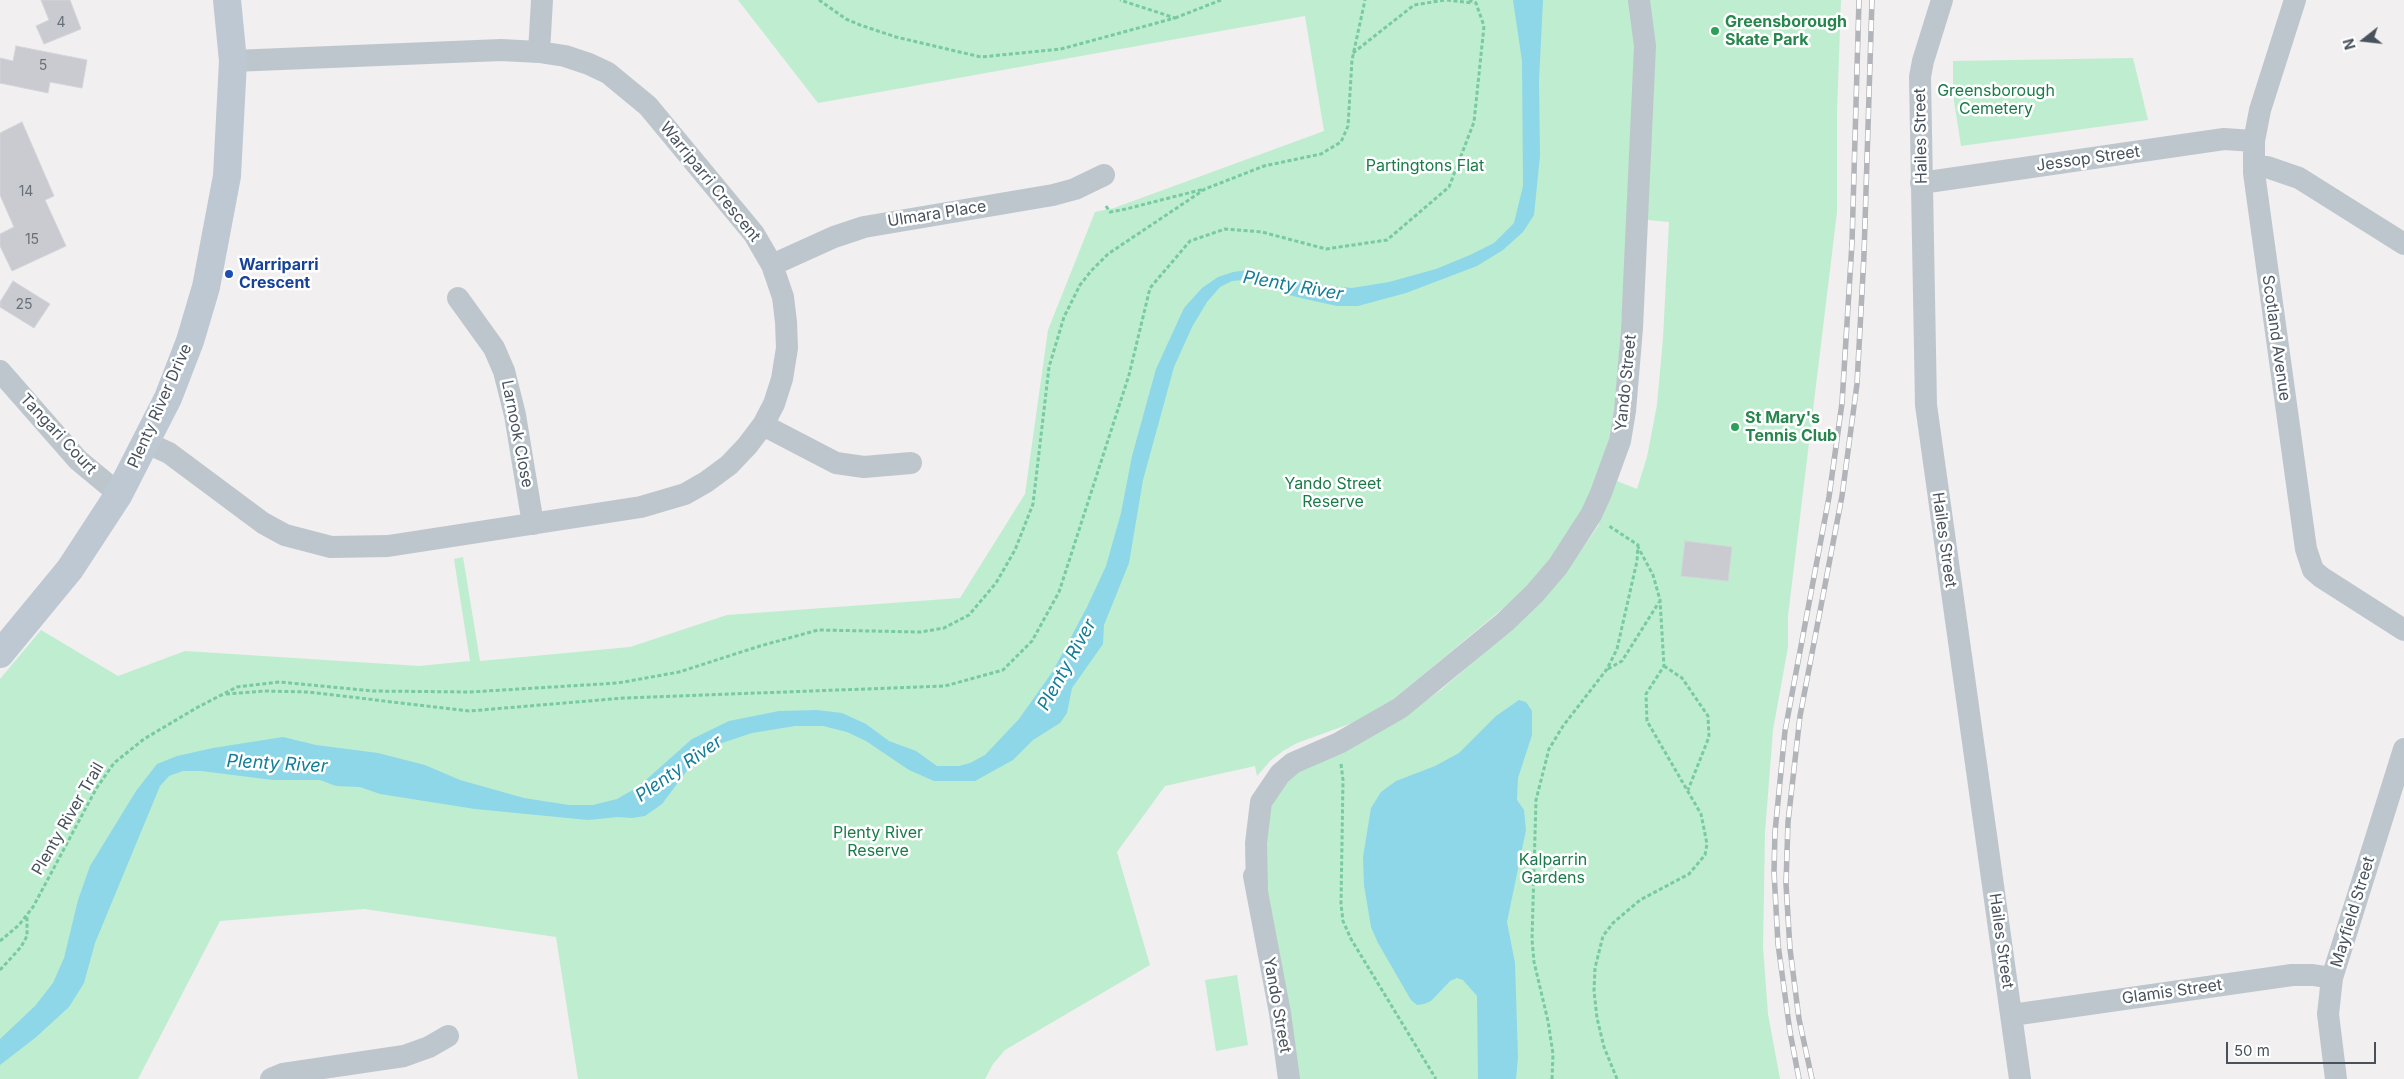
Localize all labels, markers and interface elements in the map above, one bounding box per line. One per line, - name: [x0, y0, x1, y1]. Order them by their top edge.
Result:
- place label: Greensborough Skate Park: [1725, 12, 1847, 50]
- house number: 4: [56, 15, 66, 31]
- north arrow: [2339, 15, 2389, 65]
- marker: Greensborough Skate Park: [1709, 25, 1721, 37]
- text: N: [2339, 37, 2359, 52]
- house number: 5: [39, 58, 47, 74]
- park label: Greensborough Cemetery: [1937, 81, 2055, 119]
- street label: Hailes Street: [1911, 88, 1931, 184]
- street label: Warriparri Crescent: [656, 118, 764, 246]
- street label: Jessop Street: [2035, 142, 2141, 176]
- park label: Partingtons Flat: [1366, 156, 1484, 176]
- house number: 14: [19, 184, 33, 200]
- street label: Ulmara Place: [886, 197, 988, 231]
- house number: 15: [25, 232, 39, 248]
- place label: Warriparri Crescent: [239, 255, 319, 293]
- water label: Plenty River: [1241, 267, 1345, 305]
- marker: Warriparri Crescent: [223, 268, 235, 280]
- street label: Scotland Avenue: [2258, 274, 2294, 402]
- house number: 25: [15, 297, 33, 313]
- street label: Yando Street: [1611, 334, 1641, 432]
- street label: Plenty River Drive: [124, 341, 196, 471]
- street label: Larnook Close: [497, 379, 537, 489]
- street label: Tangari Court: [16, 390, 100, 478]
- place label: St Mary's Tennis Club: [1745, 408, 1837, 446]
- marker: St Mary's Tennis Club: [1729, 421, 1741, 433]
- park label: Yando Street Reserve: [1284, 474, 1382, 512]
- street label: Hailes Street: [1928, 491, 1960, 589]
- water label: Plenty River: [1033, 616, 1101, 714]
- water label: Plenty River: [631, 731, 727, 807]
- water label: Plenty River: [226, 751, 328, 777]
- street label: Plenty River Trail: [28, 759, 108, 879]
- park label: Plenty River Reserve: [833, 823, 923, 861]
- park label: Kalparrin Gardens: [1519, 850, 1587, 888]
- street label: Mayfield Street: [2327, 854, 2379, 970]
- street label: Hailes Street: [1985, 892, 2017, 990]
- street label: Yando Street: [1259, 955, 1295, 1055]
- street label: Glamis Street: [2121, 975, 2223, 1009]
- scale bar: [2229, 1032, 2379, 1064]
- text: 50 m: [2234, 1041, 2270, 1060]

